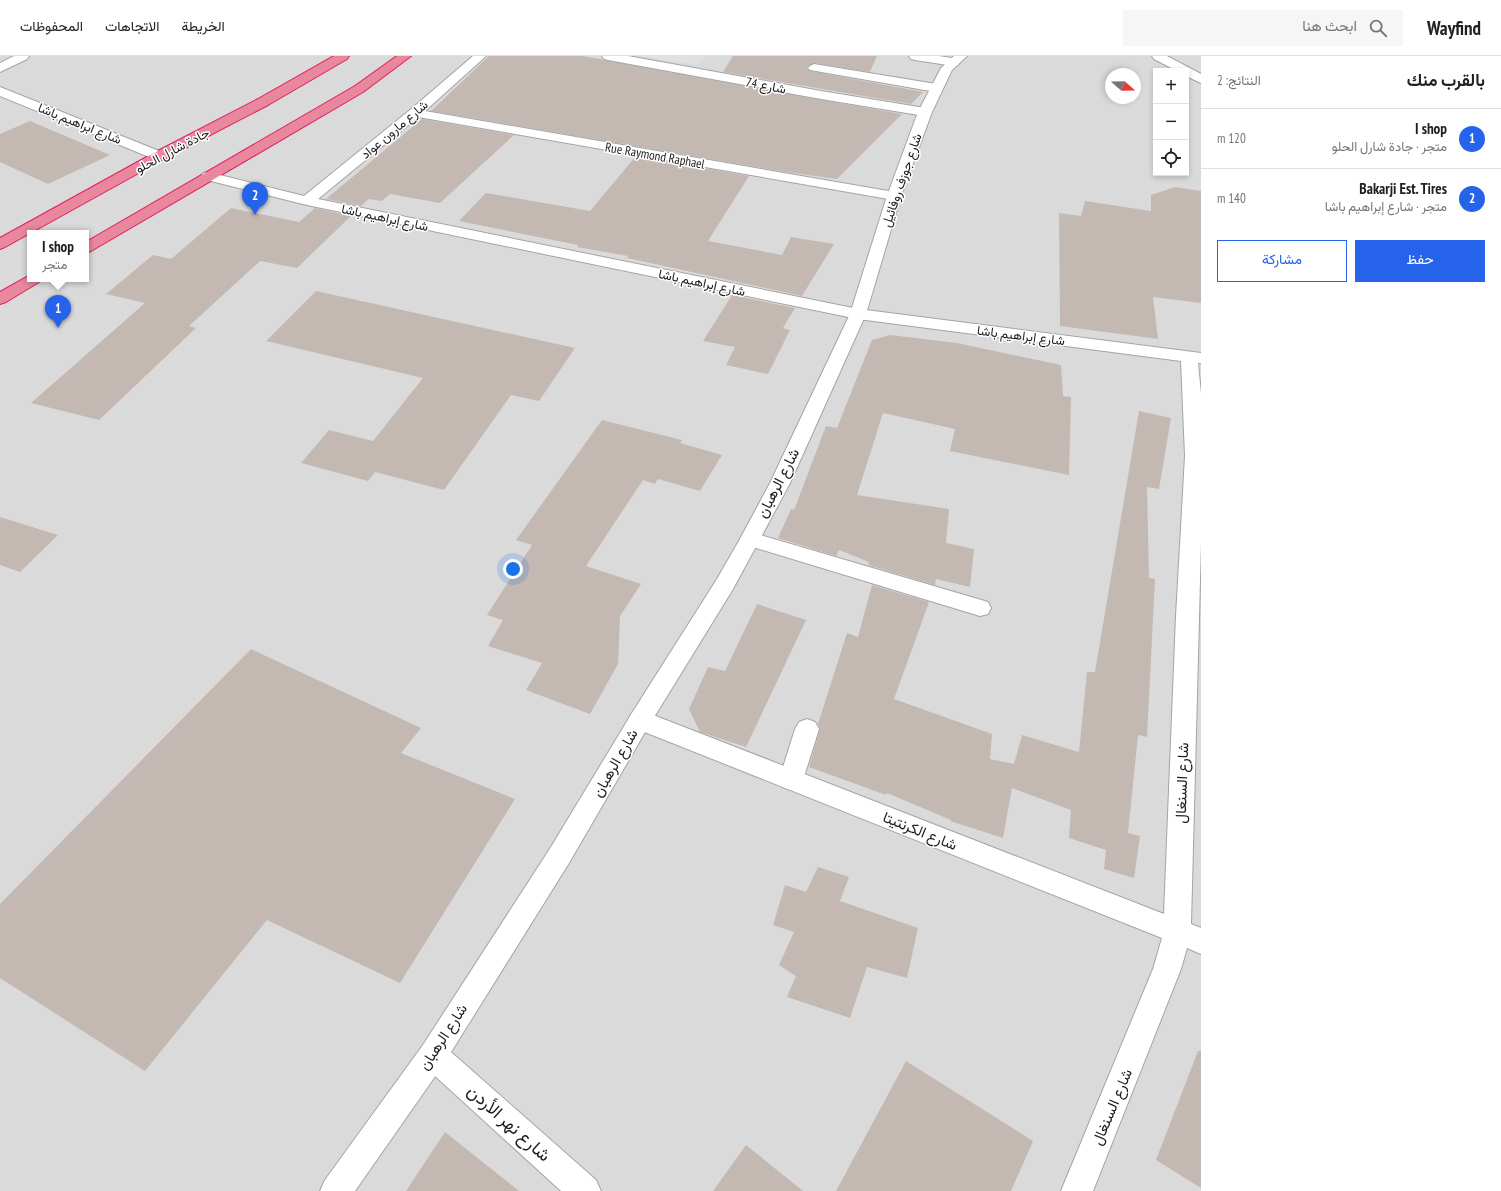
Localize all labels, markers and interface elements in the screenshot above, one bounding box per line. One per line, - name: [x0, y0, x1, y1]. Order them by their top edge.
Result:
- search box: [1123, 10, 1403, 46]
- text: ابحث هنا: [1302, 16, 1357, 35]
- text: Wayfind: [1427, 16, 1481, 40]
- text: المحفوظات: [20, 17, 83, 35]
- text: الاتجاهات: [105, 17, 159, 35]
- text: الخريطة: [181, 17, 225, 35]
- icon: search: [1367, 17, 1389, 39]
- north arrow: [1105, 68, 1141, 104]
- map controls: [1153, 68, 1189, 176]
- button: +: [1153, 68, 1189, 104]
- text: بالقرب منك: [1407, 69, 1485, 91]
- text: النتائج: 2: [1217, 72, 1261, 89]
- street label: شارع 74: [744, 73, 787, 99]
- street label: شارع مارون عواد: [357, 96, 432, 163]
- street label: شارع ابراهيم باشا: [35, 99, 124, 149]
- button: −: [1153, 104, 1189, 140]
- text: I shop: [1415, 119, 1447, 138]
- street label: جادة شارل الحلو: [132, 124, 212, 177]
- text: 120 m: [1217, 130, 1246, 147]
- text: 1: [1469, 130, 1475, 147]
- street label: شارع جوزف روفائيل: [877, 131, 926, 230]
- street label: Rue Raymond Raphael: [604, 138, 706, 173]
- text: متجر · جادة شارل الحلو: [1332, 138, 1447, 155]
- button: locate: [1153, 140, 1189, 176]
- text: Bakarji Est. Tires: [1359, 179, 1447, 198]
- pin: 2: [242, 182, 268, 215]
- text: 140 m: [1217, 190, 1246, 207]
- text: 2: [1469, 190, 1475, 207]
- text: متجر · شارع إبراهيم باشا: [1325, 198, 1447, 215]
- street label: شارع إبراهيم باشا: [340, 200, 430, 236]
- popup: [27, 230, 89, 282]
- text: I shop: [42, 237, 74, 256]
- button: مشاركة: [1217, 240, 1347, 282]
- button: حفظ: [1355, 240, 1485, 282]
- text: متجر: [42, 256, 67, 273]
- street label: شارع إبراهيم باشا: [657, 265, 747, 301]
- pin: 1: [45, 295, 71, 328]
- street label: شارع إبراهيم باشا: [976, 322, 1066, 350]
- street label: شارع الرهبان: [752, 445, 805, 522]
- your location: [503, 559, 523, 579]
- street label: شارع الرهبان: [587, 725, 643, 801]
- street label: شارع السنغال: [1171, 742, 1194, 824]
- street label: شارع الكرنتيتا: [880, 807, 960, 856]
- street label: شارع الرهبان: [414, 1000, 473, 1075]
- street label: شارع السنغال: [1087, 1066, 1138, 1149]
- street label: شارع نهر الأردن: [462, 1079, 556, 1167]

